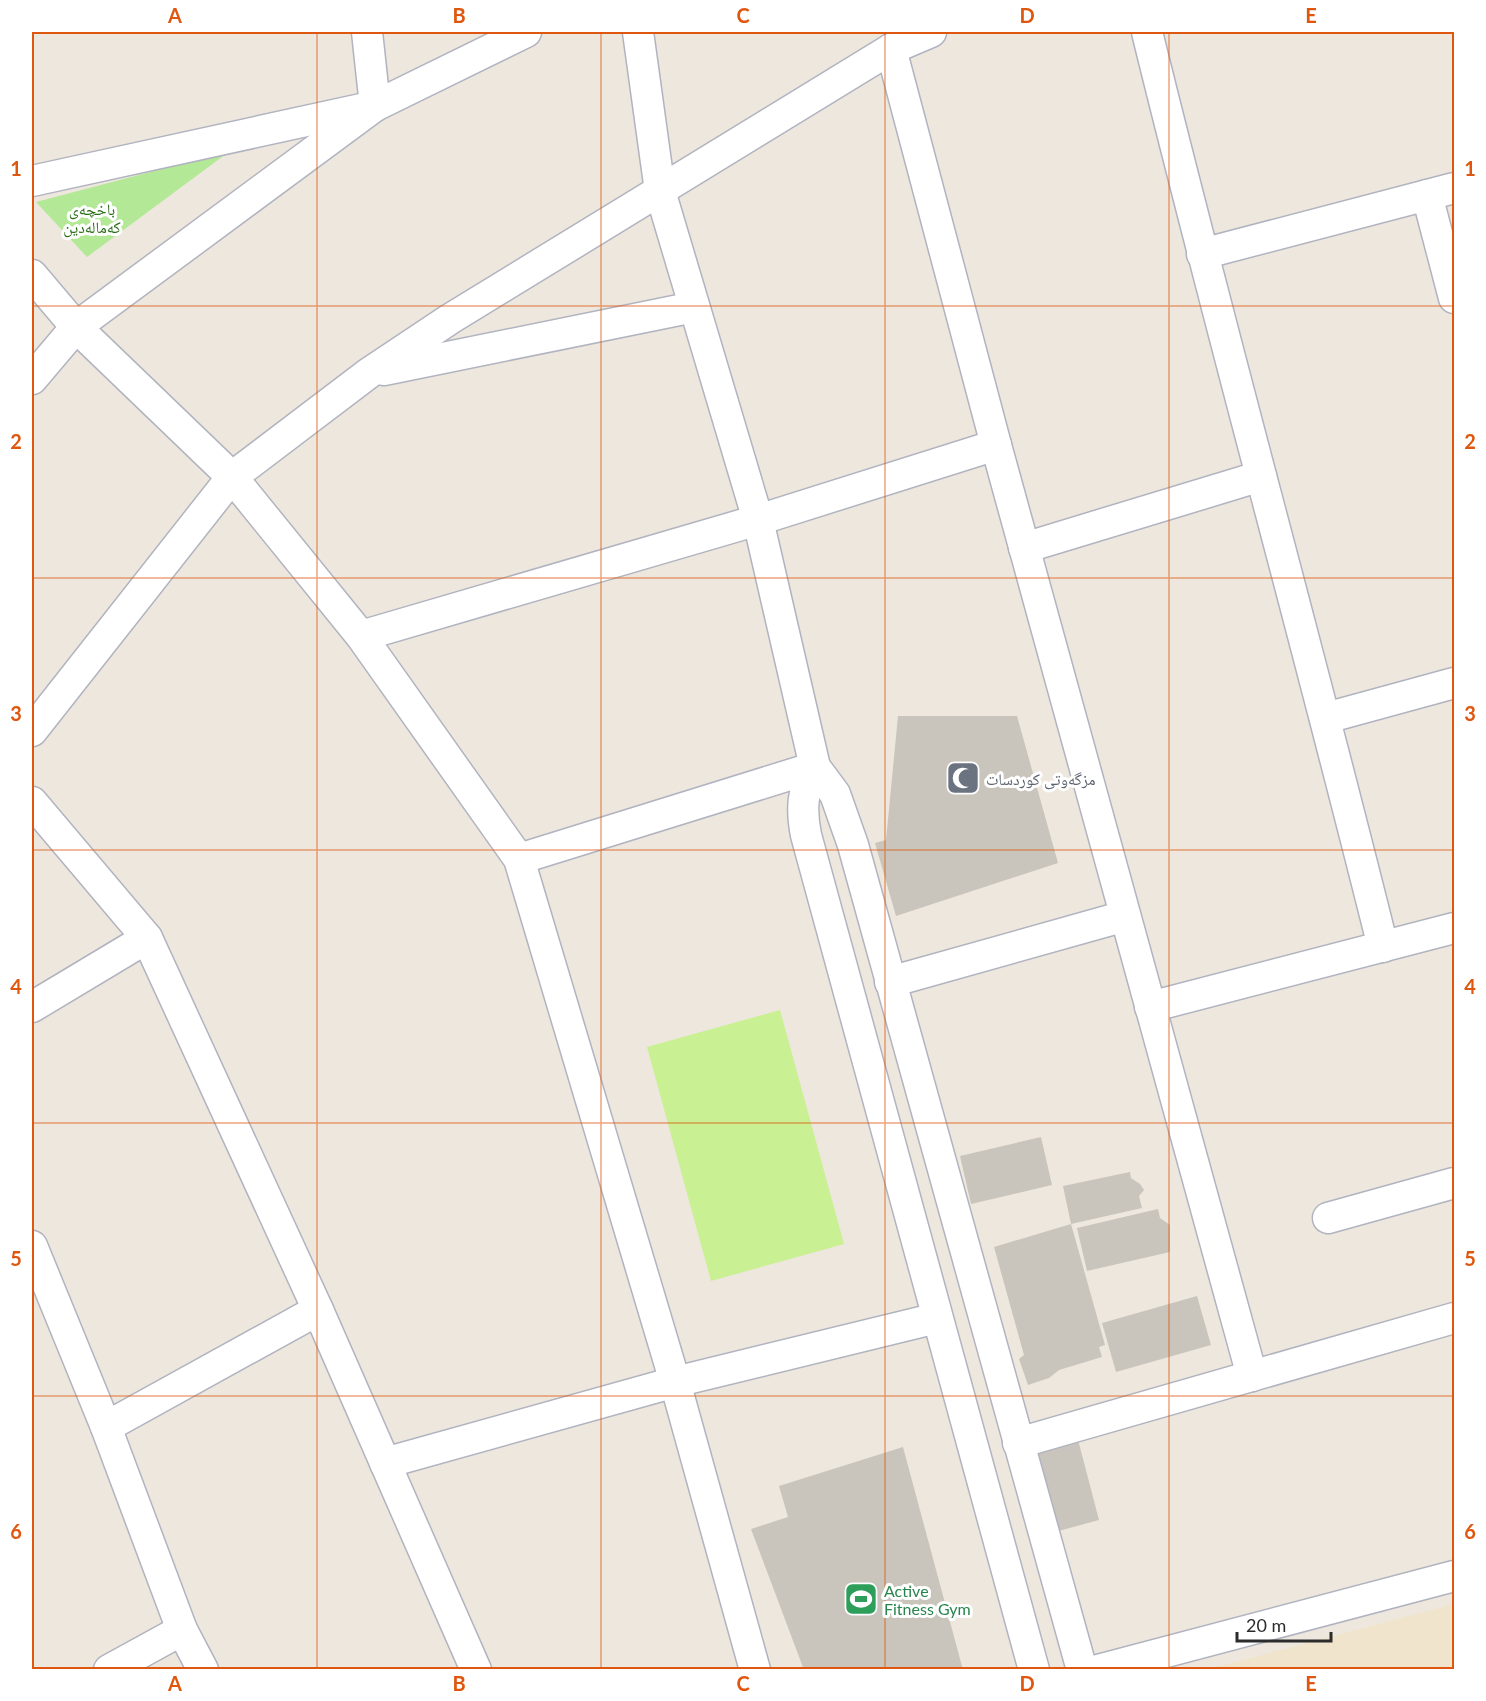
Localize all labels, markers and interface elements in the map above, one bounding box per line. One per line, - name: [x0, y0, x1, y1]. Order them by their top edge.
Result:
- text: A: [167, 3, 182, 27]
- text: B: [452, 3, 466, 27]
- text: C: [736, 3, 750, 27]
- text: D: [1019, 3, 1035, 27]
- text: E: [1305, 3, 1317, 27]
- text: 1: [10, 156, 22, 180]
- text: 1: [1464, 156, 1476, 180]
- park label: باخچەی کەمالەدین: [63, 199, 121, 238]
- text: 2: [10, 429, 22, 453]
- text: 2: [1464, 429, 1476, 453]
- text: 3: [10, 701, 22, 725]
- text: 3: [1464, 701, 1476, 725]
- mosque icon: مزگەوتی كوردسات: [945, 760, 981, 796]
- place label: مزگەوتی كوردسات: [986, 769, 1096, 790]
- text: 4: [10, 974, 22, 998]
- text: 4: [1464, 974, 1476, 998]
- text: 5: [10, 1246, 22, 1270]
- text: 5: [1464, 1246, 1476, 1270]
- text: 6: [10, 1519, 22, 1543]
- text: 6: [1464, 1519, 1476, 1543]
- sports icon: Active Fitness Gym: [843, 1581, 879, 1617]
- place label: Active Fitness Gym: [884, 1581, 971, 1618]
- scale bar: [1237, 1605, 1332, 1643]
- text: 20 m: [1246, 1614, 1286, 1636]
- text: A: [167, 1671, 182, 1695]
- text: B: [452, 1671, 466, 1695]
- text: C: [736, 1671, 750, 1695]
- text: D: [1019, 1671, 1035, 1695]
- text: E: [1305, 1671, 1317, 1695]

